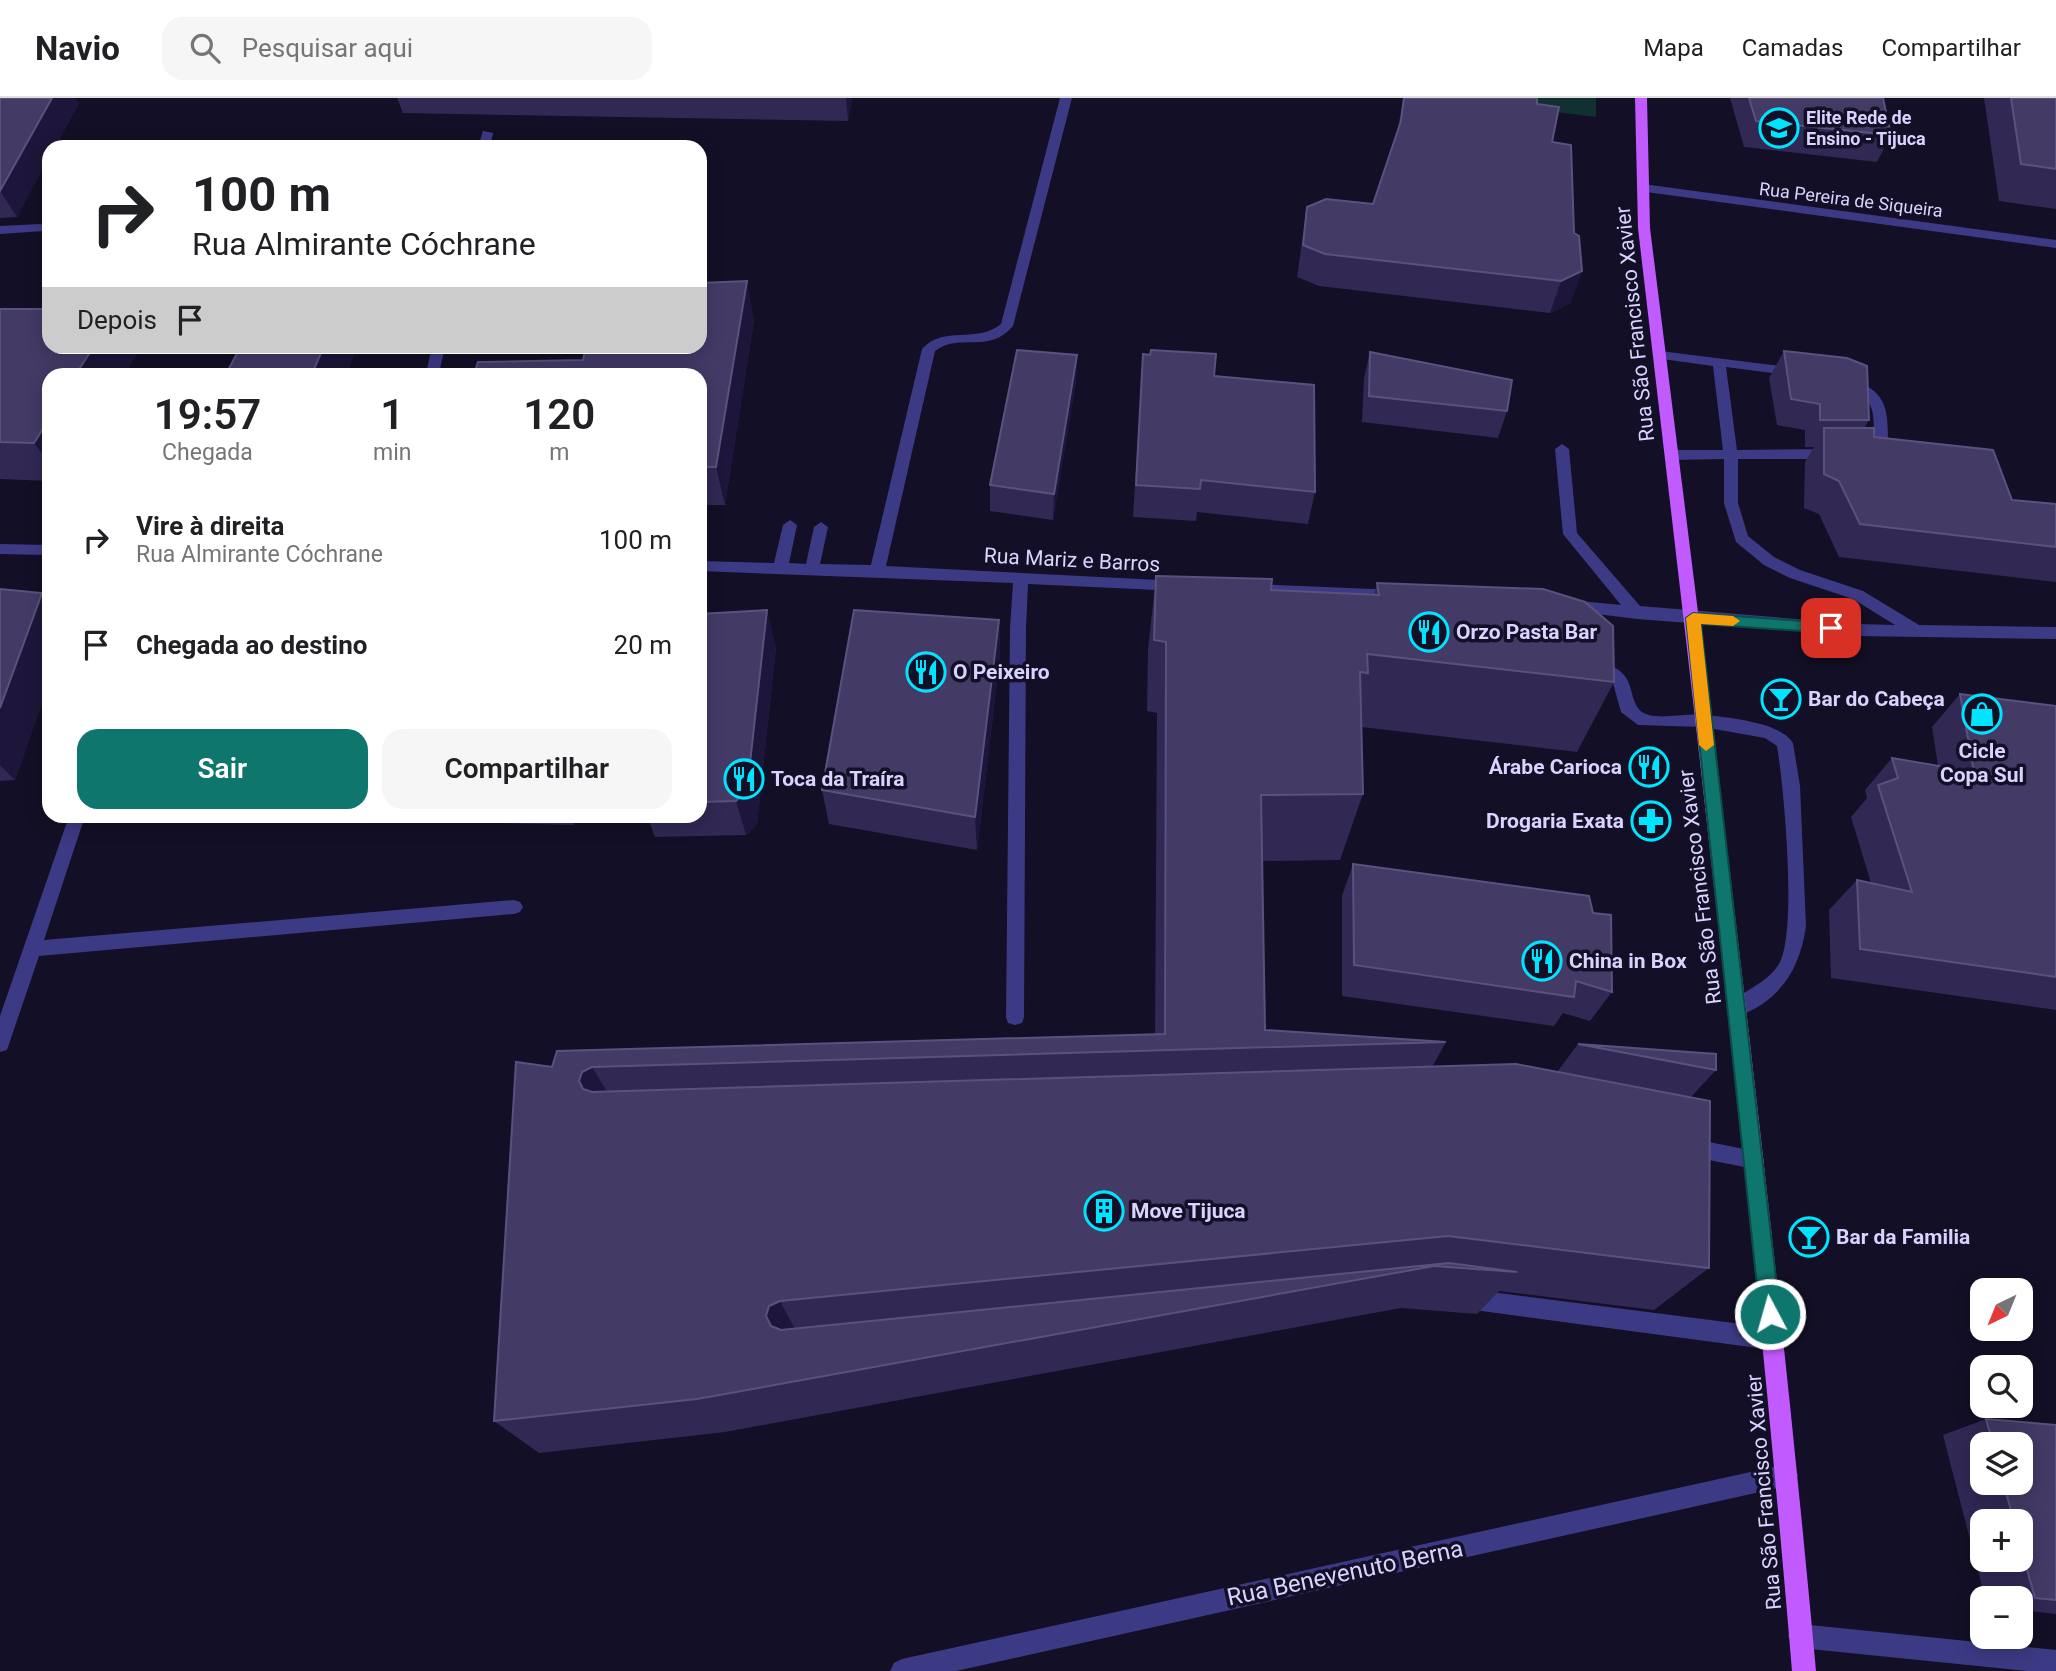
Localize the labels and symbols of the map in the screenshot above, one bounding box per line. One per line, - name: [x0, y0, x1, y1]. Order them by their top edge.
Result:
- school or university icon: Elite Rede de Ensino - Tijuca: [1758, 107, 1800, 149]
- place label: Elite Rede de Ensino - Tijuca: [1806, 107, 1926, 149]
- street label: Rua Pereira de Siqueira: [1758, 178, 1944, 221]
- street label: Rua São Francisco Xavier: [1611, 205, 1659, 443]
- street label: Rua Mariz e Barros: [983, 543, 1161, 577]
- pin: [1801, 598, 1861, 658]
- restaurant icon: Orzo Pasta Bar: [1408, 611, 1450, 653]
- place label: Orzo Pasta Bar: [1456, 620, 1597, 644]
- restaurant icon: O Peixeiro: [905, 651, 947, 693]
- place label: O Peixeiro: [953, 660, 1050, 684]
- bar icon: Bar do Cabeça: [1760, 678, 1802, 720]
- place label: Bar do Cabeça: [1808, 687, 1945, 711]
- shop icon: Cicle Copa Sul: [1961, 693, 2003, 735]
- place label: Cicle Copa Sul: [1940, 739, 2024, 787]
- restaurant icon: Árabe Carioca: [1628, 746, 1670, 788]
- place label: Árabe Carioca: [1489, 755, 1622, 779]
- restaurant icon: Toca da Traíra: [723, 758, 765, 800]
- place label: Toca da Traíra: [771, 767, 904, 791]
- street label: Rua São Francisco Xavier: [1674, 768, 1726, 1006]
- pharmacy icon: Drogaria Exata: [1630, 800, 1672, 842]
- place label: Drogaria Exata: [1486, 809, 1624, 833]
- restaurant icon: China in Box: [1521, 940, 1563, 982]
- place label: China in Box: [1569, 949, 1687, 973]
- building icon: Move Tijuca: [1083, 1190, 1125, 1232]
- place label: Move Tijuca: [1131, 1199, 1246, 1223]
- bar icon: Bar da Familia: [1788, 1216, 1830, 1258]
- place label: Bar da Familia: [1836, 1225, 1970, 1249]
- position arrow: [1733, 1277, 1807, 1351]
- north arrow: [1970, 1278, 2034, 1340]
- street label: Rua São Francisco Xavier: [1742, 1373, 1786, 1611]
- street label: Rua Benevenuto Berna: [1224, 1534, 1466, 1612]

